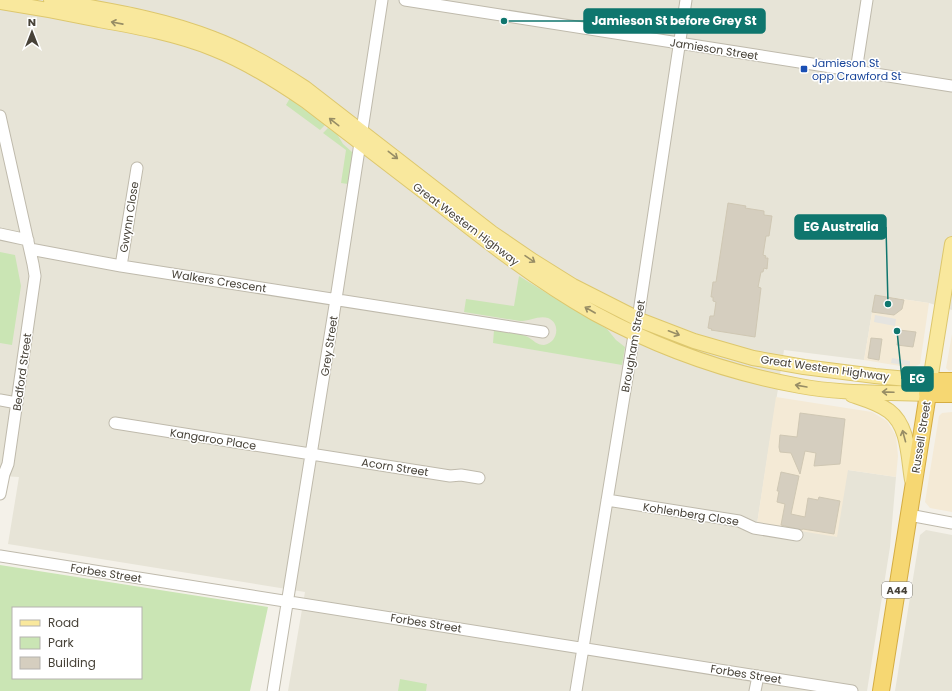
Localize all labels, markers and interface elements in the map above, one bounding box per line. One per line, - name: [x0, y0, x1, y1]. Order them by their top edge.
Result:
- callout: Jamieson St before Grey St: [584, 9, 765, 33]
- north arrow: [12, 12, 52, 52]
- text: Jamieson St before Grey St: [591, 12, 757, 29]
- text: N: [28, 14, 36, 30]
- one-way arrow: [111, 19, 124, 27]
- street label: Jamieson Street: [669, 34, 759, 64]
- place label: Jamieson St opp Crawford St: [812, 55, 902, 84]
- marker: Jamieson St opp Crawford St: [799, 64, 809, 74]
- one-way arrow: [328, 118, 339, 127]
- one-way arrow: [387, 151, 398, 159]
- street label: Great Western Highway: [409, 179, 523, 270]
- street label: Gwynn Close: [115, 180, 143, 254]
- callout: EG Australia: [795, 215, 886, 239]
- text: EG Australia: [803, 218, 879, 235]
- one-way arrow: [524, 255, 535, 263]
- street label: Walkers Crescent: [170, 266, 268, 296]
- street label: Brougham Street: [617, 299, 649, 393]
- one-way arrow: [584, 306, 596, 314]
- street label: Grey Street: [316, 315, 342, 377]
- one-way arrow: [667, 330, 679, 338]
- street label: Bedford Street: [9, 332, 35, 412]
- street label: Great Western Highway: [760, 351, 891, 385]
- callout: EG: [902, 367, 933, 391]
- text: EG: [909, 370, 925, 387]
- one-way arrow: [795, 382, 808, 390]
- one-way arrow: [882, 389, 895, 396]
- street label: Russell Street: [907, 400, 935, 474]
- street label: Kangaroo Place: [169, 424, 257, 454]
- one-way arrow: [900, 429, 908, 442]
- street label: Acorn Street: [360, 454, 430, 480]
- street label: Kohlenberg Close: [642, 499, 740, 529]
- street label: Forbes Street: [69, 559, 143, 587]
- road number: A44: [882, 582, 912, 598]
- legend: [12, 607, 142, 679]
- street label: Forbes Street: [389, 609, 463, 637]
- text: Road: [48, 614, 79, 631]
- text: Park: [48, 634, 75, 651]
- text: Building: [48, 654, 96, 671]
- street label: Forbes Street: [709, 660, 783, 688]

